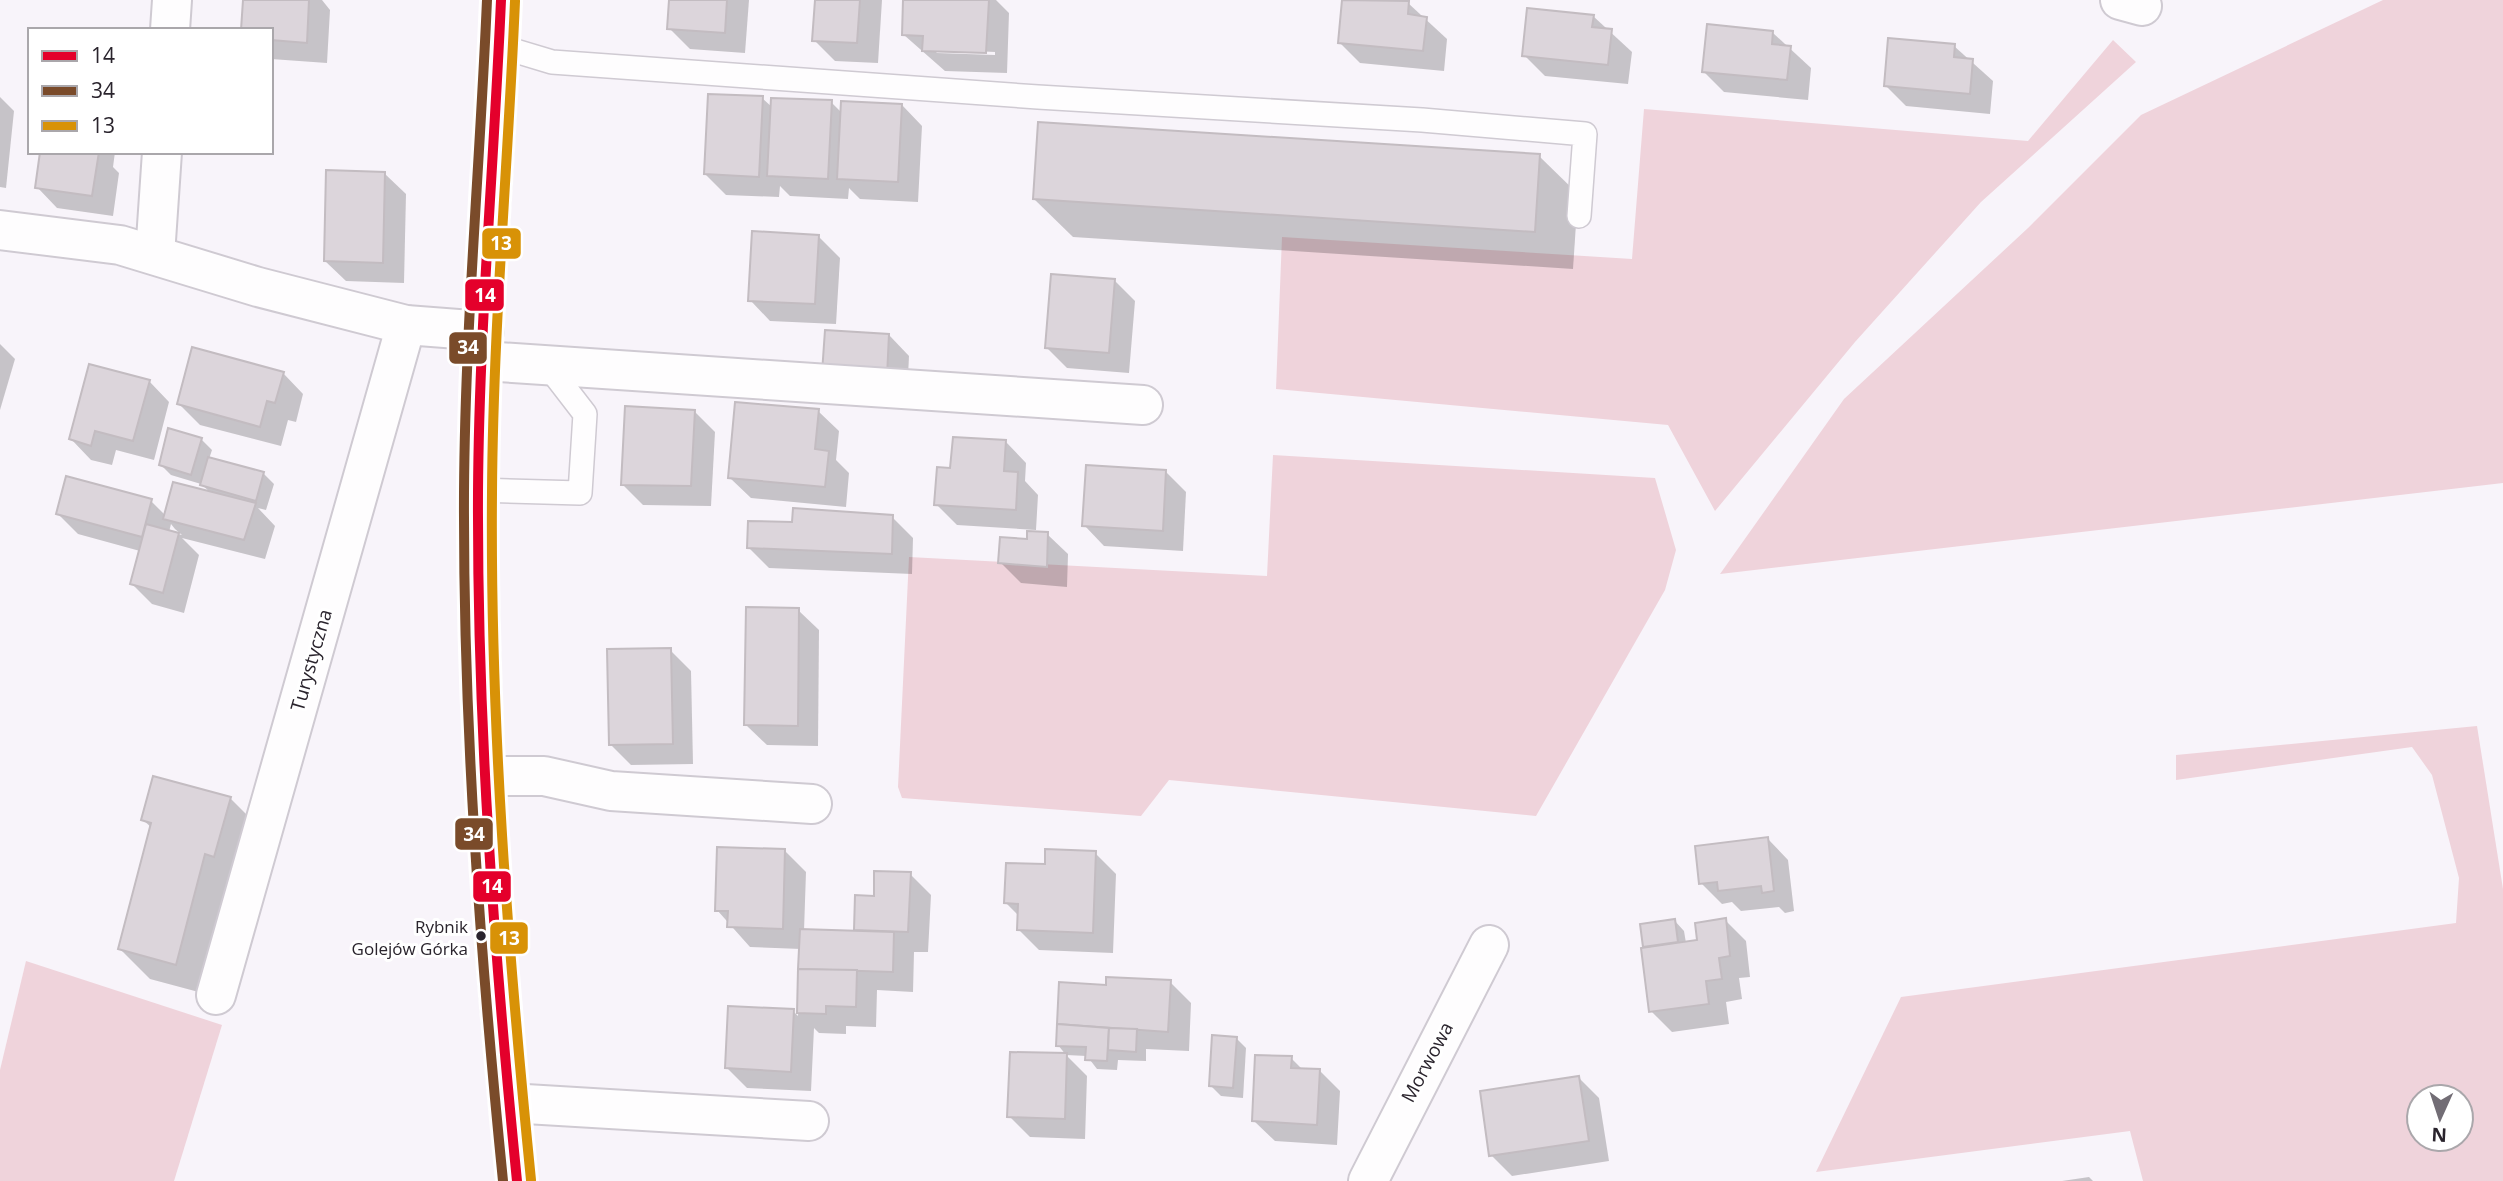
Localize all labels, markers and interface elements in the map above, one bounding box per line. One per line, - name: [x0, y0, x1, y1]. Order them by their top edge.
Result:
- legend: [28, 28, 273, 154]
- text: 14: [91, 41, 115, 69]
- text: 34: [91, 76, 115, 104]
- text: 13: [91, 111, 115, 139]
- line badge: 13: [481, 227, 522, 260]
- text: 13: [490, 230, 512, 256]
- line badge: 14: [464, 278, 505, 312]
- text: 14: [474, 282, 496, 308]
- line badge: 34: [448, 331, 488, 365]
- text: 34: [457, 334, 479, 360]
- street label: Turystyczna: [284, 606, 338, 714]
- line badge: 34: [454, 817, 494, 851]
- text: 34: [463, 821, 485, 847]
- line badge: 14: [472, 870, 512, 903]
- text: 14: [481, 873, 503, 899]
- place label: Rybnik Golejów Górka: [352, 915, 468, 960]
- line badge: 13: [489, 921, 529, 955]
- text: 13: [498, 925, 520, 951]
- marker: Rybnik Golejów Górka: [474, 929, 488, 943]
- street label: Morwowa: [1395, 1017, 1459, 1107]
- north arrow: [2405, 1083, 2475, 1153]
- text: N: [2431, 1122, 2448, 1148]

